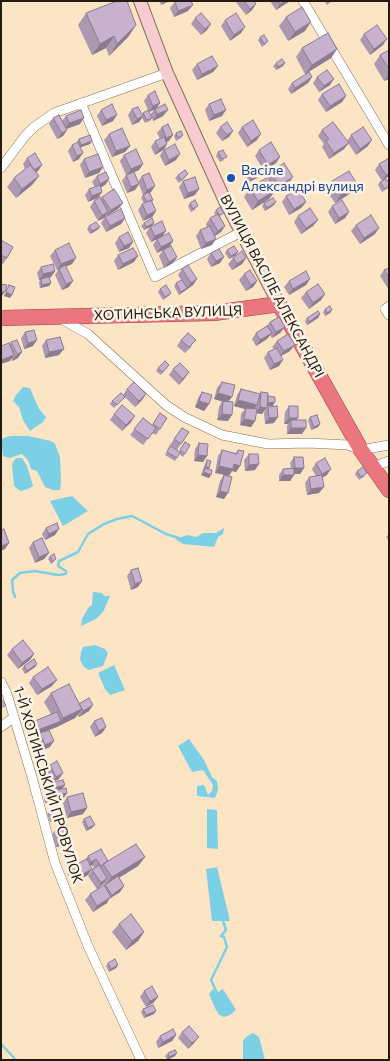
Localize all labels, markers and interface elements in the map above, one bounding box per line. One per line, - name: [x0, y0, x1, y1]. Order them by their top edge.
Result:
- place label: Васіле Александрі вулиця: [241, 162, 364, 194]
- marker: Васіле Александрі вулиця: [225, 172, 237, 184]
- street label: ВУЛИЦЯ ВАСІЛЕ АЛЕКСАНДРІ: [216, 192, 328, 380]
- street label: ХОТИНСЬКА ВУЛИЦЯ: [94, 302, 242, 324]
- street label: 1-Й ХОТИНСЬКИЙ ПРОВУЛОК: [10, 684, 86, 886]

